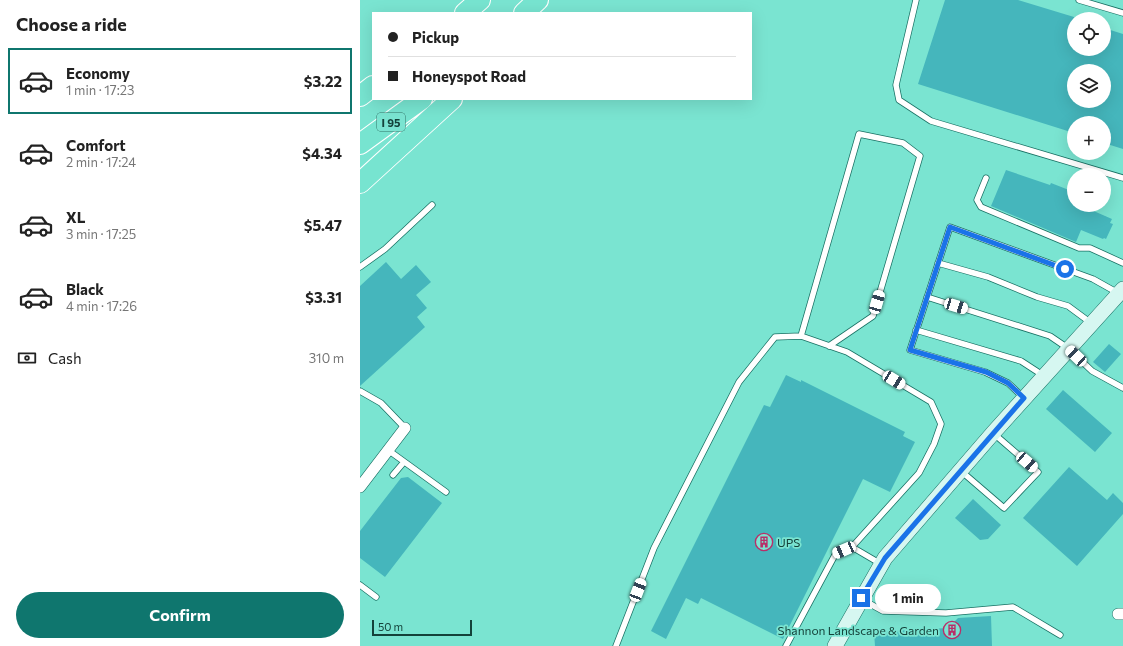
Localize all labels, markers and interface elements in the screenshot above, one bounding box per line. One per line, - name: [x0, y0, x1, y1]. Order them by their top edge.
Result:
- map controls: [1067, 12, 1111, 212]
- button: locate: [1067, 12, 1111, 56]
- text: Choose a ride: [16, 13, 127, 35]
- text: Pickup: [412, 28, 459, 46]
- icon: car: [18, 63, 54, 99]
- text: Economy: [66, 64, 130, 82]
- button: layers: [1067, 64, 1111, 108]
- text: Honeyspot Road: [412, 67, 526, 85]
- text: $3.22: [304, 72, 342, 90]
- text: 1 min · 17:23: [66, 82, 134, 98]
- road number: I 95: [377, 113, 405, 131]
- button: +: [1067, 116, 1111, 160]
- icon: car: [18, 135, 54, 171]
- text: Comfort: [66, 136, 126, 154]
- text: $4.34: [302, 144, 342, 162]
- text: 2 min · 17:24: [66, 154, 136, 170]
- button: −: [1067, 168, 1111, 212]
- icon: car: [18, 207, 54, 243]
- text: XL: [66, 208, 85, 226]
- text: $5.47: [304, 216, 342, 234]
- text: 3 min · 17:25: [66, 226, 136, 242]
- route start: [1056, 260, 1074, 278]
- icon: car: [18, 279, 54, 315]
- text: Black: [66, 280, 104, 298]
- text: $3.31: [305, 288, 342, 306]
- car: [868, 289, 886, 315]
- car: [943, 297, 969, 315]
- text: 4 min · 17:26: [66, 298, 137, 314]
- car: [1063, 343, 1089, 369]
- icon: cash: [16, 347, 38, 369]
- text: Cash: [48, 349, 82, 367]
- text: 310 m: [309, 350, 344, 366]
- car: [881, 369, 907, 391]
- car: [1014, 450, 1040, 474]
- building icon: UPS: [754, 532, 774, 552]
- place label: UPS: [777, 535, 800, 549]
- car: [831, 540, 857, 560]
- car: [628, 577, 648, 603]
- callout: 1 min: [875, 584, 941, 612]
- route end: [852, 589, 870, 607]
- text: 1 min: [893, 590, 923, 606]
- button: Confirm: [16, 592, 344, 638]
- scale bar: [372, 618, 472, 637]
- text: 50 m: [378, 620, 403, 633]
- building icon: Shannon Landscape & Garden: [942, 620, 962, 640]
- place label: Shannon Landscape & Garden: [777, 623, 939, 637]

